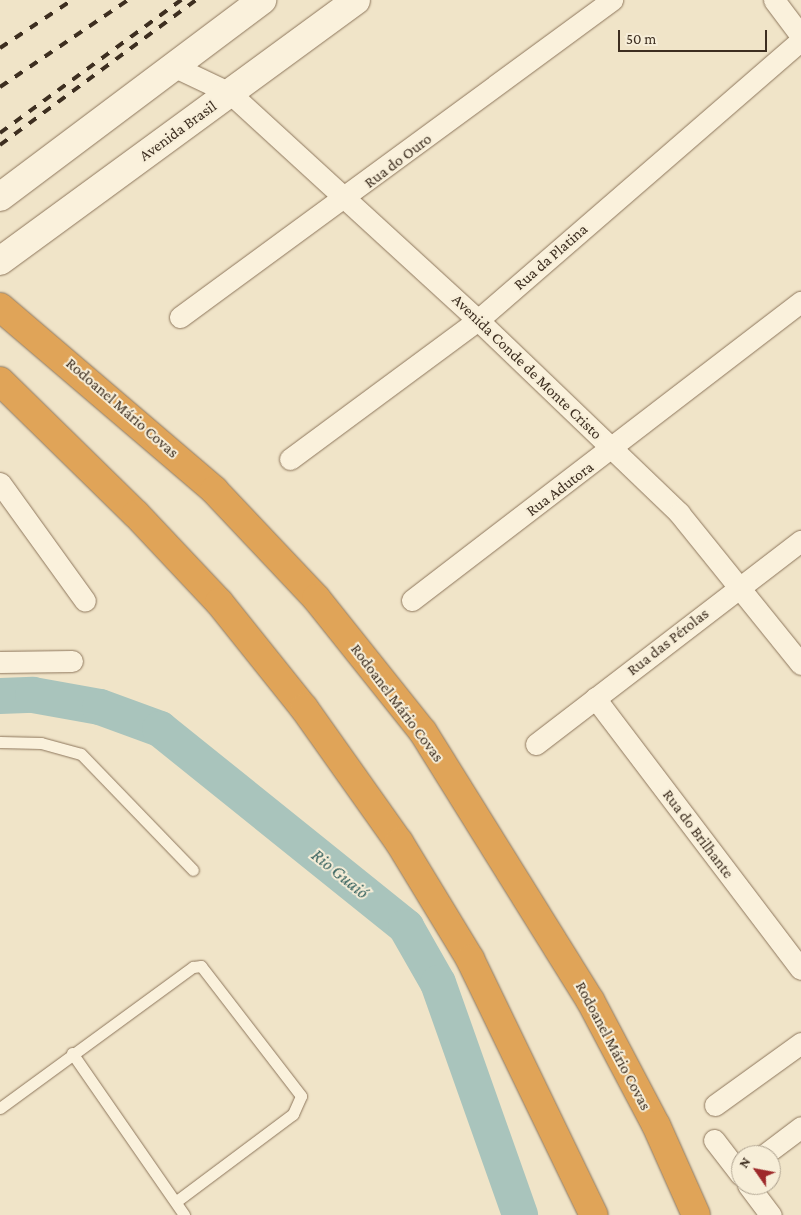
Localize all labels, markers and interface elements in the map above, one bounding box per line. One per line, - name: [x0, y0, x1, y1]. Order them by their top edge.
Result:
- scale bar: [621, 20, 770, 52]
- text: 50 m: [626, 31, 656, 47]
- street label: Avenida Brasil: [136, 97, 220, 165]
- street label: Rua do Ouro: [361, 129, 435, 193]
- street label: Rua da Platina: [510, 220, 592, 294]
- street label: Avenida Conde de Monte Cristo: [448, 290, 606, 444]
- street label: Rodoanel Mário Covas: [62, 354, 182, 462]
- street label: Rua Adutora: [522, 457, 598, 521]
- street label: Rua das Pérolas: [623, 604, 713, 680]
- street label: Rodoanel Mário Covas: [346, 640, 448, 766]
- street label: Rua do Brilhante: [658, 786, 738, 882]
- water label: Rio Guaió: [307, 844, 373, 904]
- street label: Rodoanel Mário Covas: [571, 978, 655, 1114]
- north arrow: [731, 1145, 781, 1195]
- text: N: [735, 1154, 754, 1171]

